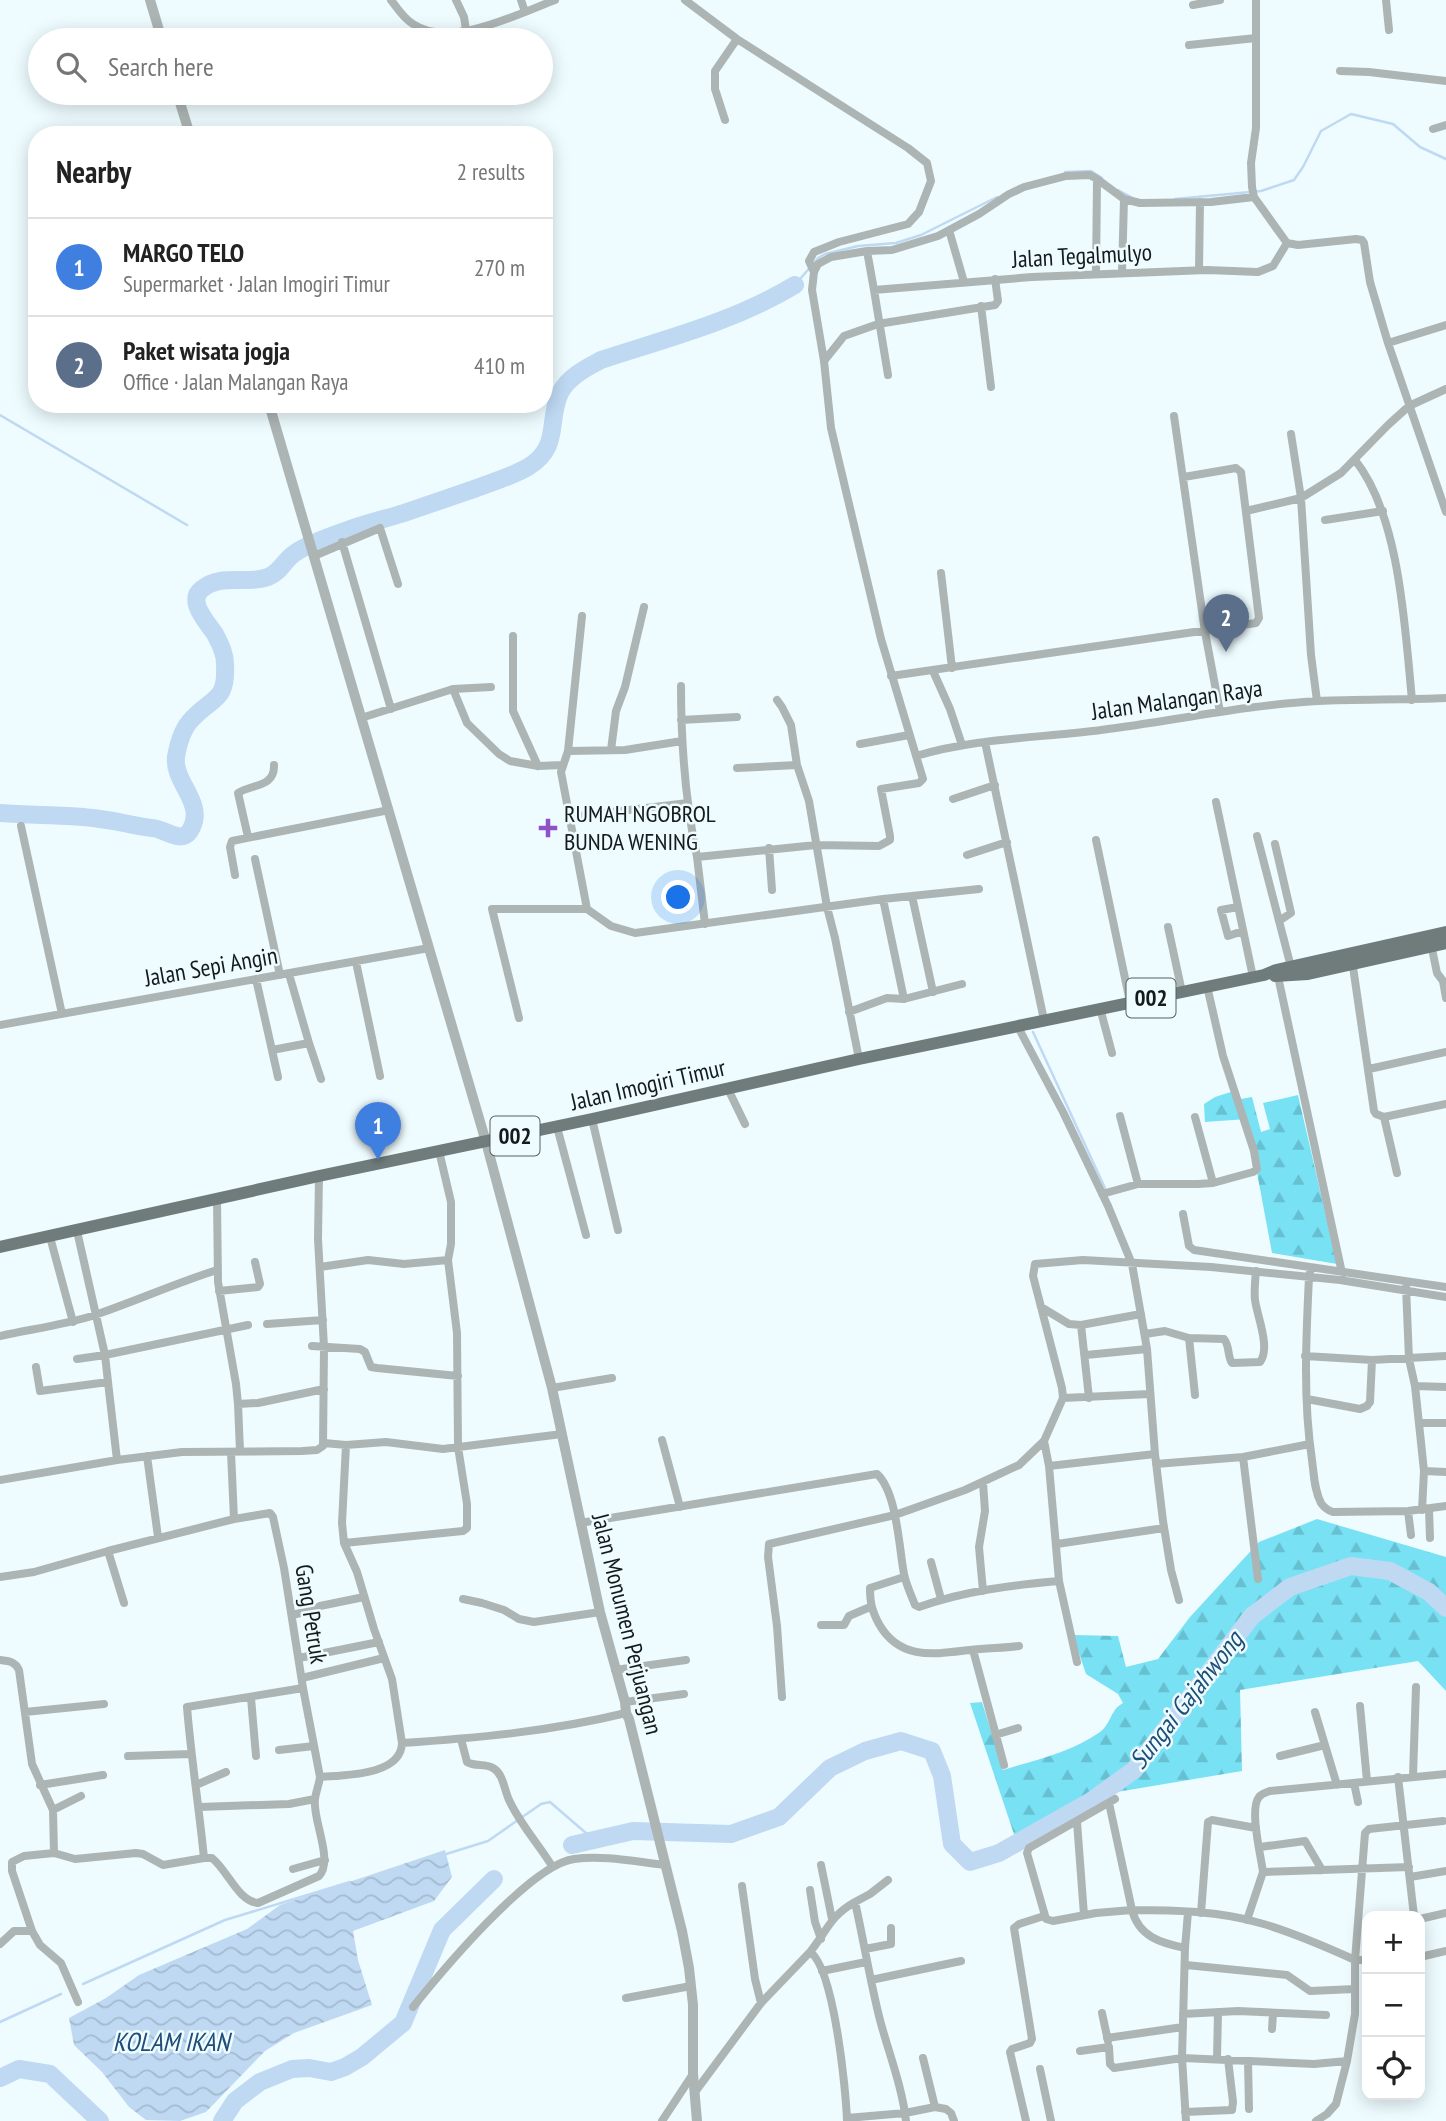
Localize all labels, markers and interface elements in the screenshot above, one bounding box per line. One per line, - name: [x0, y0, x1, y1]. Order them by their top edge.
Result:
- search box: [28, 28, 553, 105]
- icon: search: [52, 48, 90, 86]
- text: Search here: [108, 50, 214, 83]
- text: Nearby: [56, 152, 131, 191]
- text: 2 results: [457, 157, 525, 186]
- text: MARGO TELO: [123, 236, 244, 269]
- street label: Jalan Tegalmulyo: [1010, 236, 1153, 275]
- text: 1: [74, 253, 85, 282]
- text: 270 m: [474, 253, 525, 282]
- text: Supermarket · Jalan Imogiri Timur: [123, 269, 390, 298]
- text: Paket wisata jogja: [123, 334, 290, 367]
- text: 2: [74, 351, 85, 380]
- text: 410 m: [474, 351, 525, 380]
- text: Office · Jalan Malangan Raya: [123, 367, 349, 396]
- pin: 2: [1203, 594, 1249, 652]
- street label: Jalan Malangan Raya: [1089, 672, 1264, 727]
- place label: RUMAH NGOBROL BUNDA WENING: [564, 798, 716, 857]
- marker: RUMAH NGOBROL BUNDA WENING: [538, 818, 558, 838]
- your location: [661, 880, 695, 914]
- street label: Jalan Sepi Angin: [141, 940, 280, 994]
- road number: 002: [1126, 979, 1176, 1018]
- street label: Jalan Imogiri Timur: [566, 1052, 729, 1118]
- pin: 1: [355, 1102, 401, 1160]
- road number: 002: [490, 1116, 540, 1156]
- street label: Jalan Monumen Perjuangan: [585, 1509, 670, 1738]
- street label: Gang Petruk: [288, 1562, 335, 1667]
- water label: Sungai Gajahwong: [1121, 1623, 1251, 1775]
- map controls: [1362, 1911, 1425, 2100]
- button: +: [1362, 1911, 1425, 1974]
- button: −: [1362, 1974, 1425, 2037]
- water label: KOLAM IKAN: [113, 2025, 232, 2058]
- button: locate: [1362, 2037, 1425, 2100]

